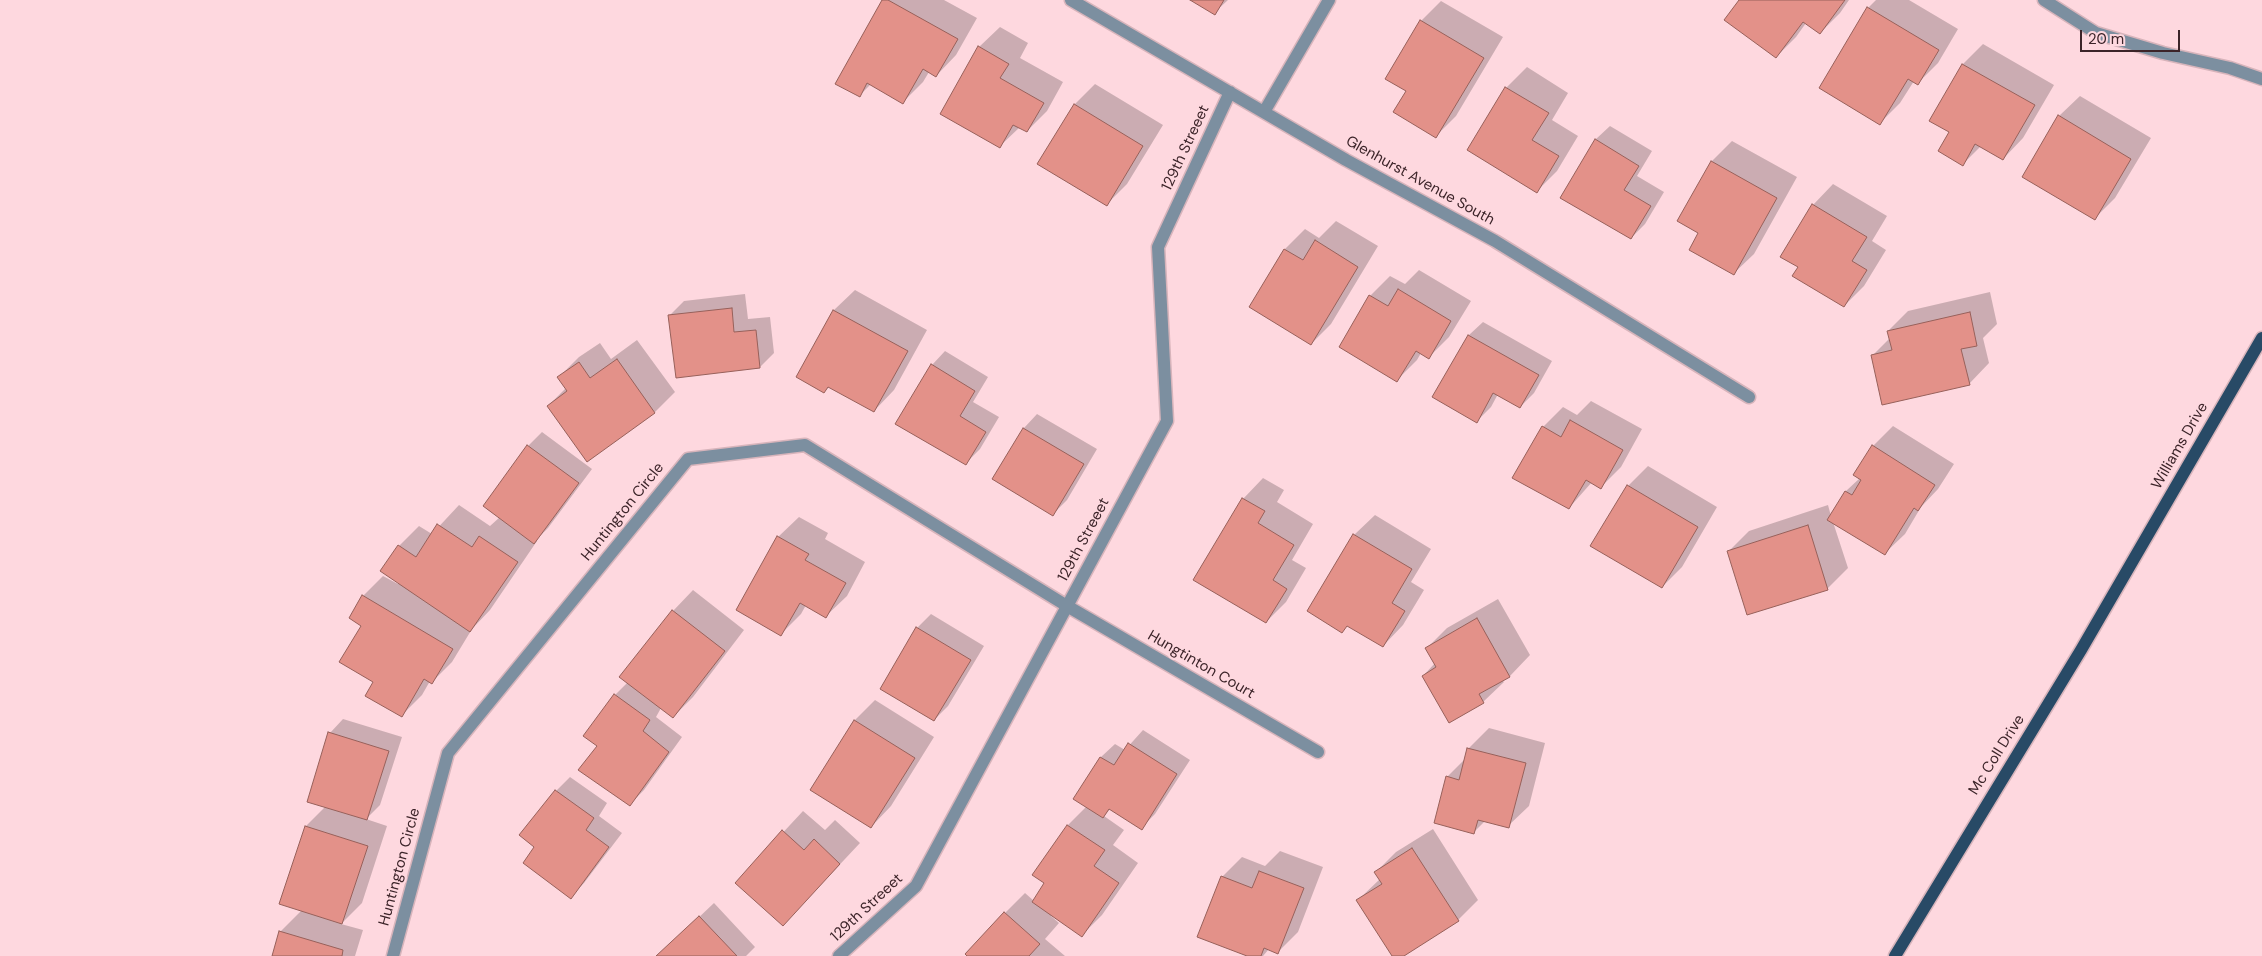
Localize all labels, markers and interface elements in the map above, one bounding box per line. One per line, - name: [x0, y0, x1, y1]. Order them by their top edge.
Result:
- scale bar: [2082, 20, 2182, 52]
- text: 20 m: [2088, 29, 2124, 49]
- street label: 129th Streeet: [1158, 102, 1214, 194]
- street label: Glenhurst Avenue South: [1342, 133, 1498, 229]
- street label: Williams Drive: [2148, 400, 2212, 492]
- street label: Huntington Circle: [578, 459, 668, 565]
- street label: 129th Streeet: [1054, 495, 1114, 585]
- street label: Hungtinton Court: [1144, 627, 1258, 703]
- street label: Mc Coll Drive: [1965, 712, 2029, 798]
- street label: Huntington Circle: [376, 806, 424, 928]
- street label: 129th Streeet: [827, 870, 907, 946]

